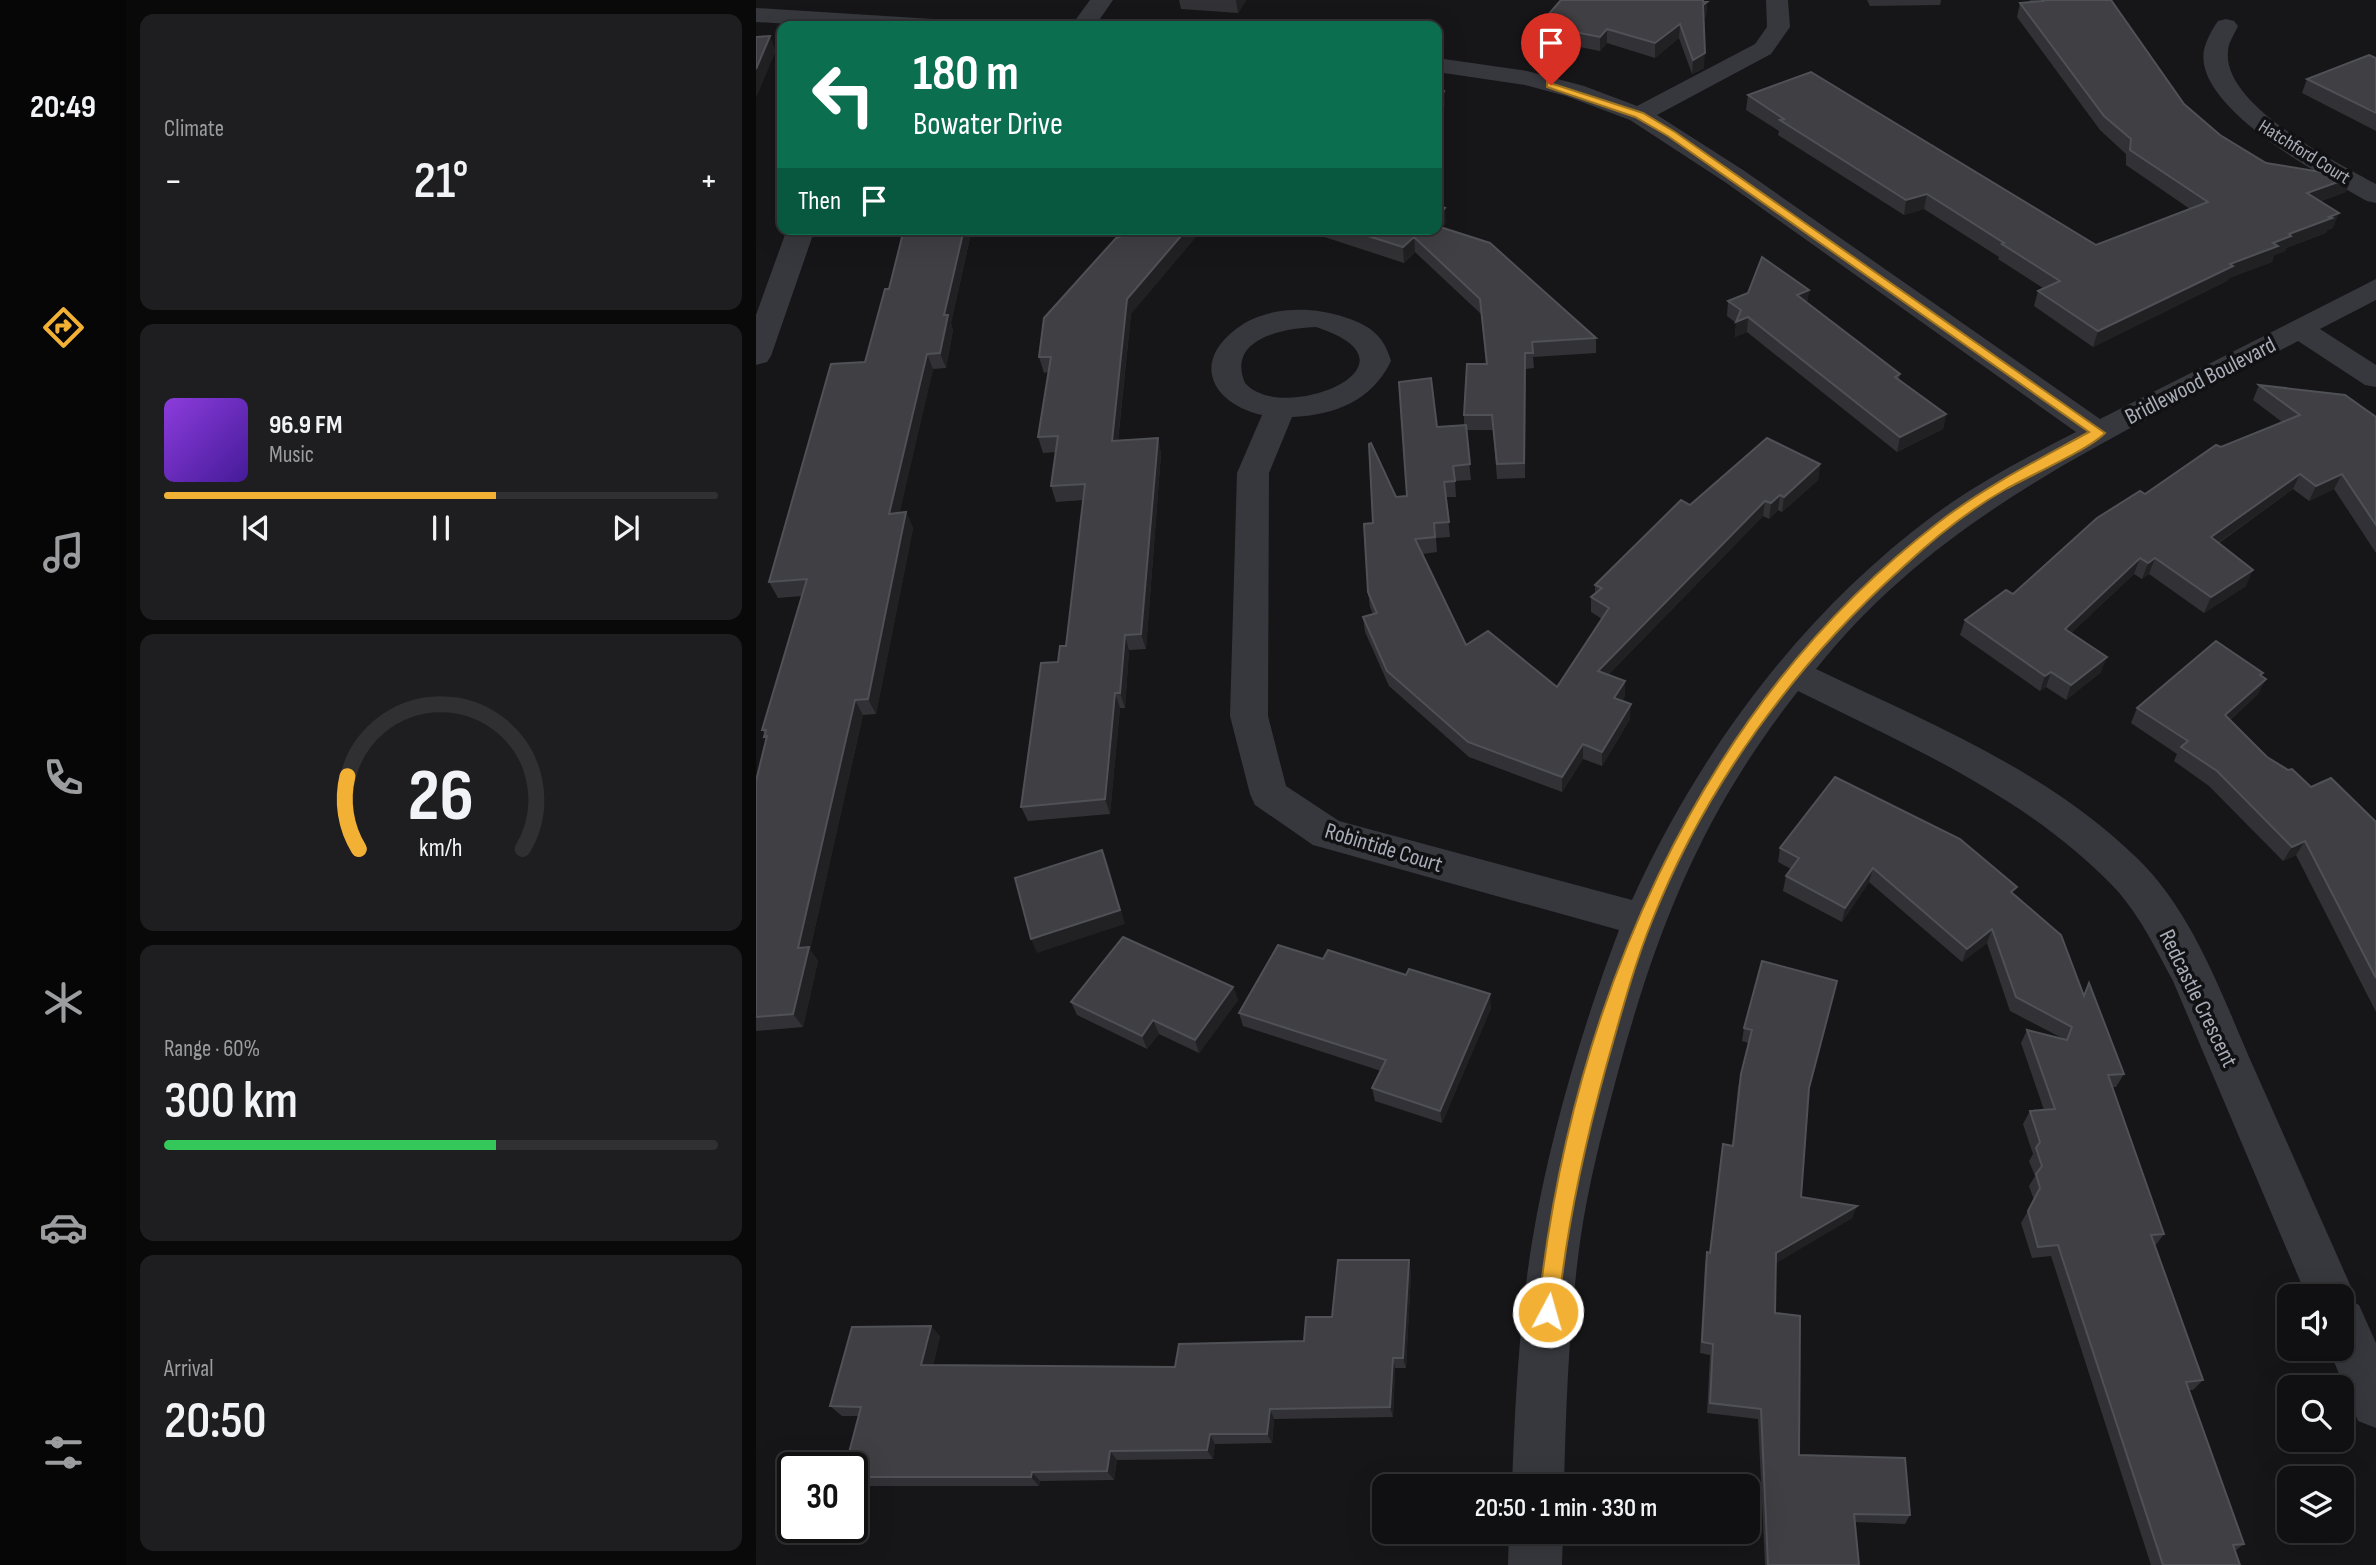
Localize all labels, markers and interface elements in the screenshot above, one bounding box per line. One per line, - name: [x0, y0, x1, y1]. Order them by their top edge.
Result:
- pin: [1521, 13, 1581, 85]
- icon: arrive: [1532, 24, 1570, 62]
- text: 180 m: [913, 45, 1019, 104]
- icon: left: [798, 49, 889, 140]
- text: 20:49: [30, 88, 96, 127]
- text: Bowater Drive: [913, 105, 1063, 144]
- text: Climate: [164, 115, 224, 143]
- street label: Hatchford Court: [2254, 115, 2354, 190]
- text: 21°: [414, 150, 468, 213]
- text: −: [164, 159, 183, 204]
- text: +: [699, 159, 718, 204]
- icon: arrive: [855, 182, 893, 220]
- text: Then: [798, 186, 841, 217]
- icon: directions: [39, 303, 88, 352]
- street label: Bridlewood Boulevard: [2120, 331, 2280, 431]
- text: 96.9 FM: [269, 410, 342, 441]
- text: Music: [269, 441, 314, 469]
- icon: previous: [237, 509, 275, 547]
- icon: pause: [422, 509, 460, 547]
- icon: next: [607, 509, 645, 547]
- icon: music: [39, 528, 88, 577]
- icon: phone: [39, 753, 88, 802]
- text: 26: [408, 753, 474, 841]
- street label: Robintide Court: [1322, 817, 1446, 879]
- text: km/h: [419, 832, 463, 863]
- street label: Redcastle Crescent: [2153, 925, 2243, 1072]
- icon: climate: [39, 978, 88, 1027]
- text: Range · 60%: [164, 1035, 260, 1063]
- text: 300 km: [164, 1070, 298, 1133]
- icon: car: [39, 1203, 88, 1252]
- position arrow: [1511, 1275, 1585, 1349]
- map controls: [2277, 1284, 2354, 1543]
- button: sound: [2277, 1284, 2354, 1361]
- text: Arrival: [164, 1355, 213, 1383]
- button: search: [2277, 1375, 2354, 1452]
- text: 20:50: [164, 1390, 267, 1453]
- icon: filters: [39, 1428, 88, 1477]
- speed limit sign: 30: [777, 1452, 868, 1543]
- button: layers: [2277, 1466, 2354, 1543]
- text: 20:50 · 1 min · 330 m: [1475, 1493, 1657, 1524]

